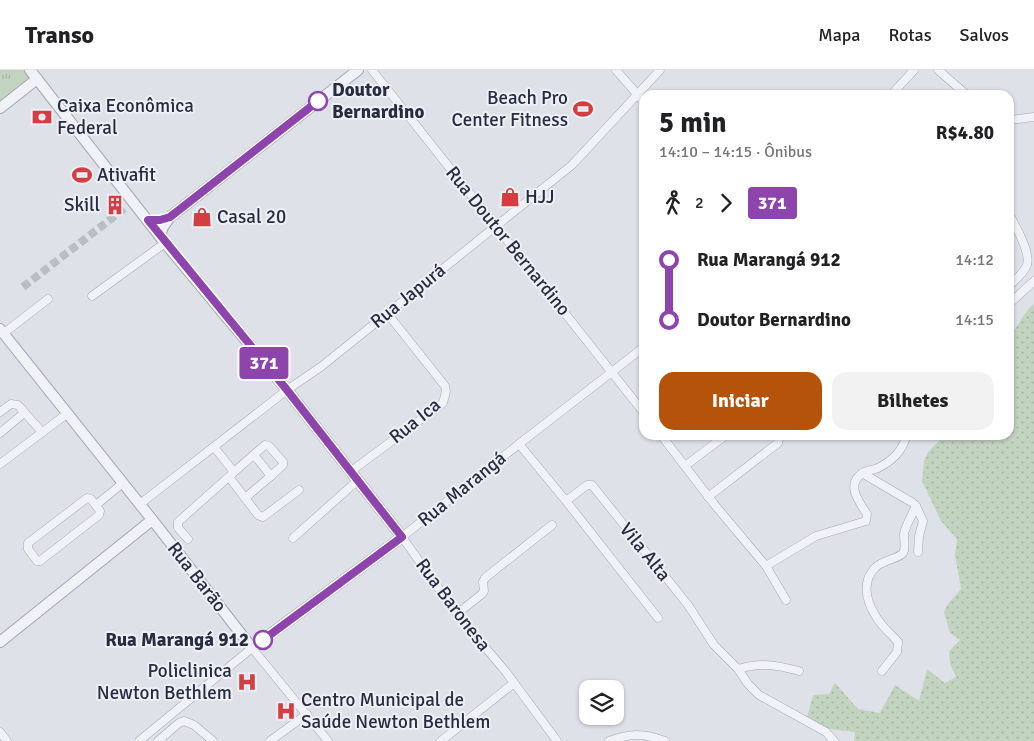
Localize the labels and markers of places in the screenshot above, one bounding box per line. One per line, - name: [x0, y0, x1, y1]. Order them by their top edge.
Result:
- place label: Doutor Bernardino: [332, 78, 424, 124]
- place label: Beach Pro Center Fitness: [452, 86, 568, 132]
- marker: Doutor Bernardino: [308, 91, 328, 111]
- place label: Caixa Econômica Federal: [57, 94, 194, 140]
- sports icon: Beach Pro Center Fitness: [572, 98, 594, 120]
- bank icon: Caixa Econômica Federal: [31, 106, 53, 128]
- place label: Ativafit: [97, 163, 156, 187]
- sports icon: Ativafit: [71, 164, 93, 186]
- place label: HJJ: [525, 185, 555, 209]
- shop icon: HJJ: [499, 186, 521, 208]
- place label: Skill: [64, 193, 100, 217]
- building icon: Skill: [104, 194, 126, 216]
- place label: Casal 20: [217, 205, 286, 229]
- shop icon: Casal 20: [191, 206, 213, 228]
- place label: Rua Marangá 912: [105, 628, 249, 652]
- marker: Rua Marangá 912: [253, 630, 273, 650]
- place label: Policlinica Newton Bethlem: [97, 659, 232, 705]
- hospital icon: Policlinica Newton Bethlem: [236, 671, 258, 693]
- place label: Centro Municipal de Saúde Newton Bethlem: [301, 688, 490, 734]
- hospital icon: Centro Municipal de Saúde Newton Bethlem: [275, 700, 297, 722]

